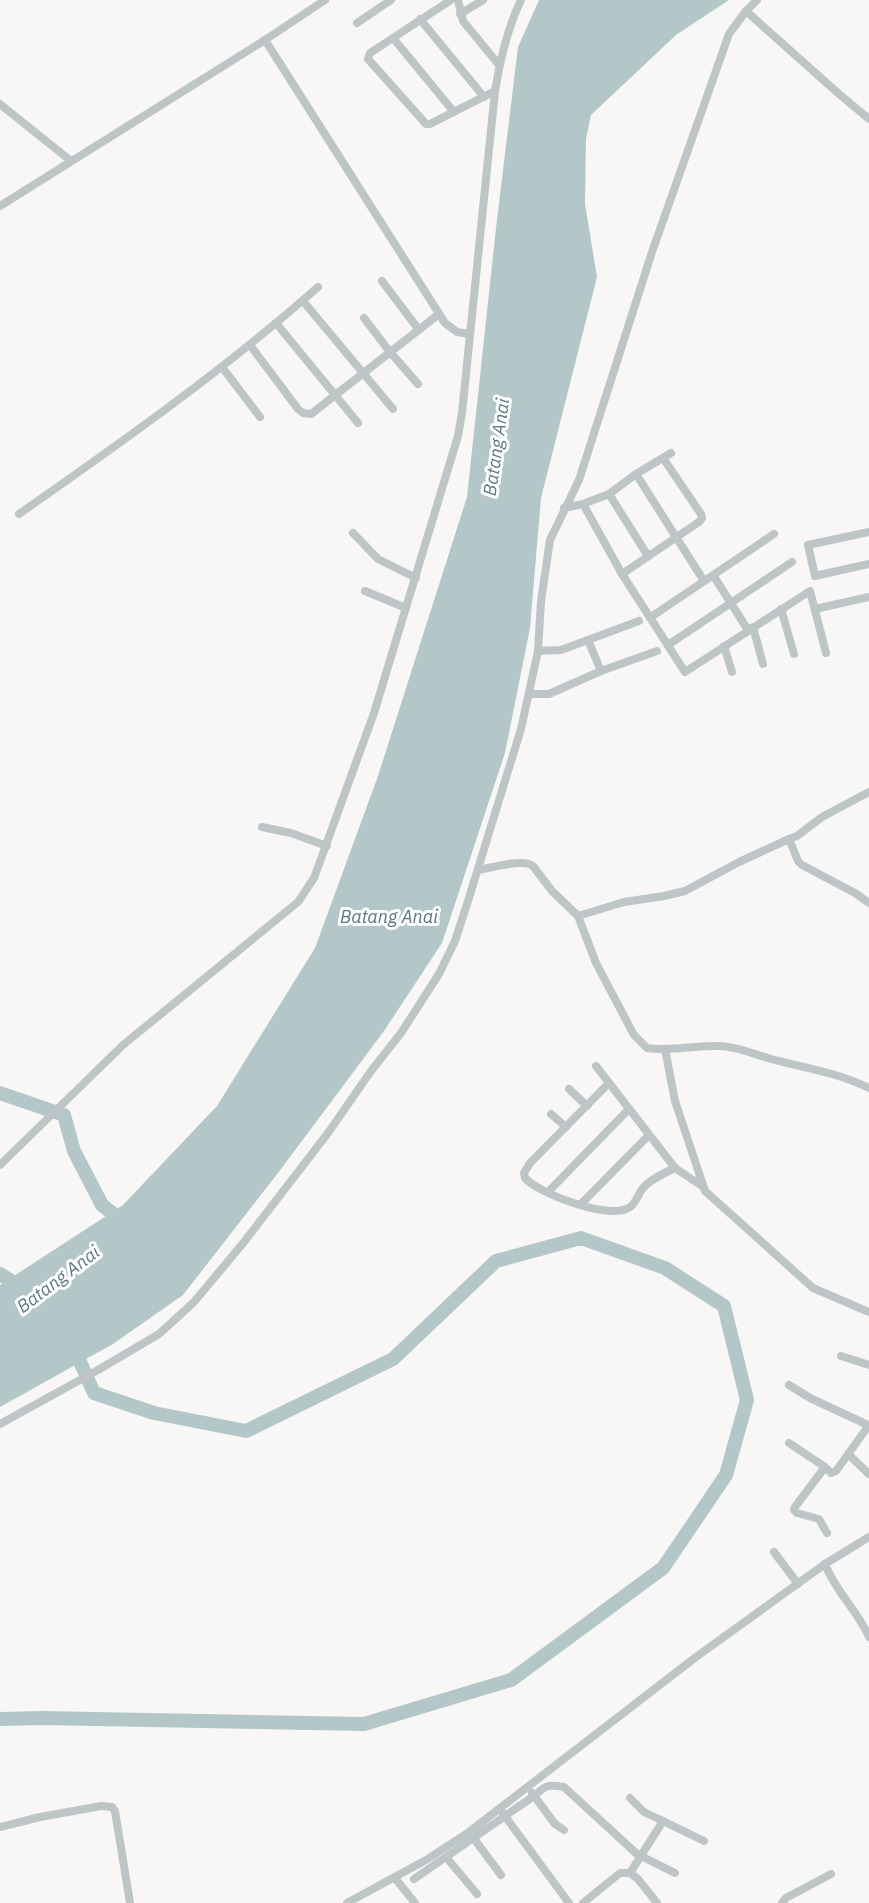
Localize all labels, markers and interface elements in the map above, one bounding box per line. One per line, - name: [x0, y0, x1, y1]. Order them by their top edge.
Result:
- water label: Batang Anai: [478, 397, 514, 497]
- water label: Batang Anai: [340, 905, 438, 928]
- water label: Batang Anai: [12, 1240, 104, 1318]

